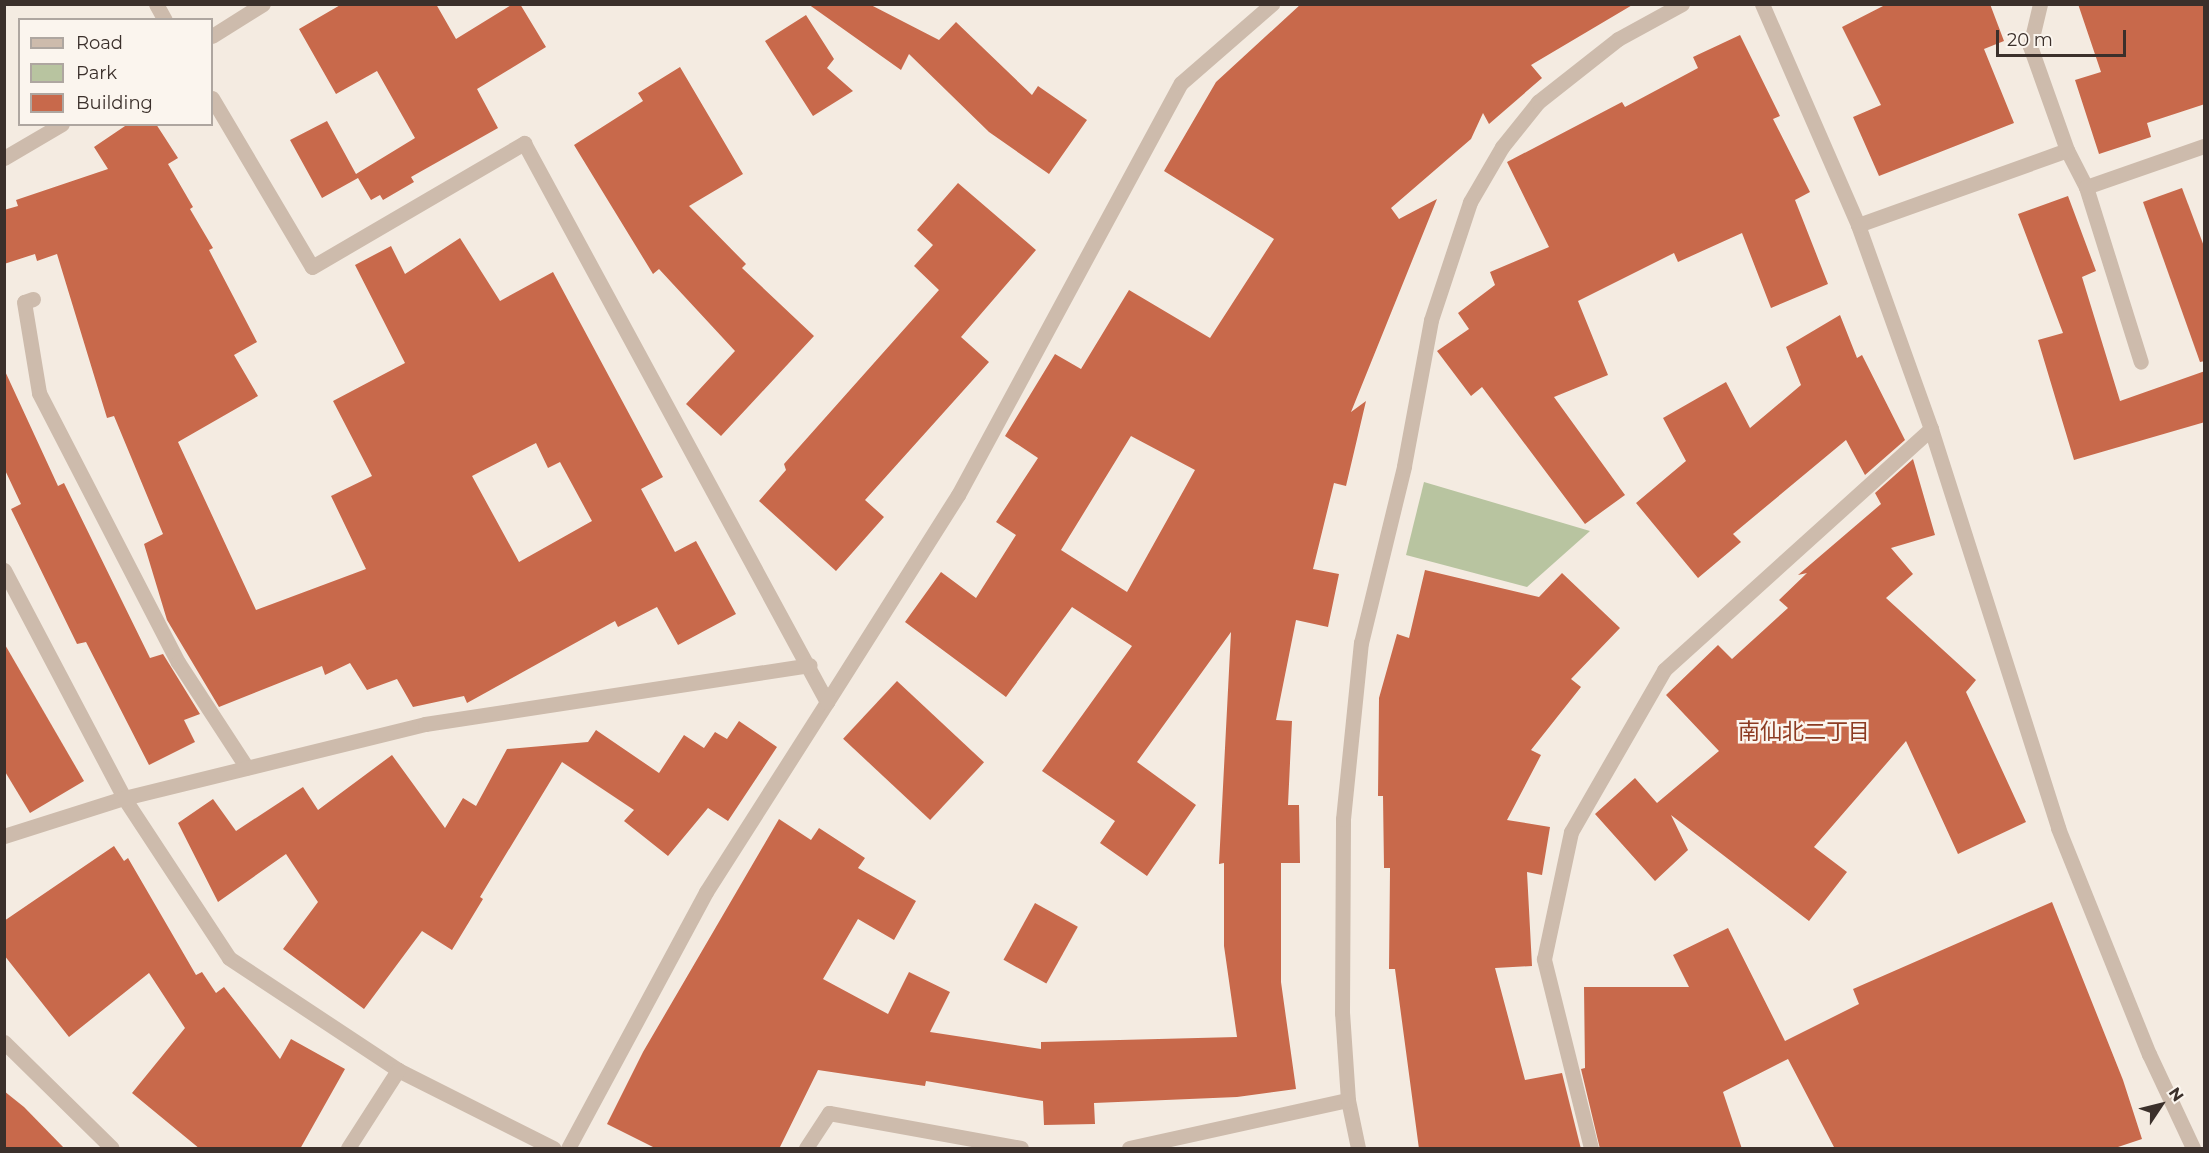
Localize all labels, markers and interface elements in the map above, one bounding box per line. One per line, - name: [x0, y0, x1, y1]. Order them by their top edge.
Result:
- legend: [18, 18, 213, 126]
- scale bar: [1999, 18, 2130, 56]
- text: 20 m: [2007, 29, 2053, 51]
- text: Road: [76, 32, 123, 54]
- text: Park: [76, 62, 117, 84]
- text: Building: [76, 92, 153, 114]
- district label: 南仙北二丁目: [1738, 719, 1870, 745]
- north arrow: [2131, 1075, 2191, 1135]
- text: N: [2165, 1084, 2188, 1105]

